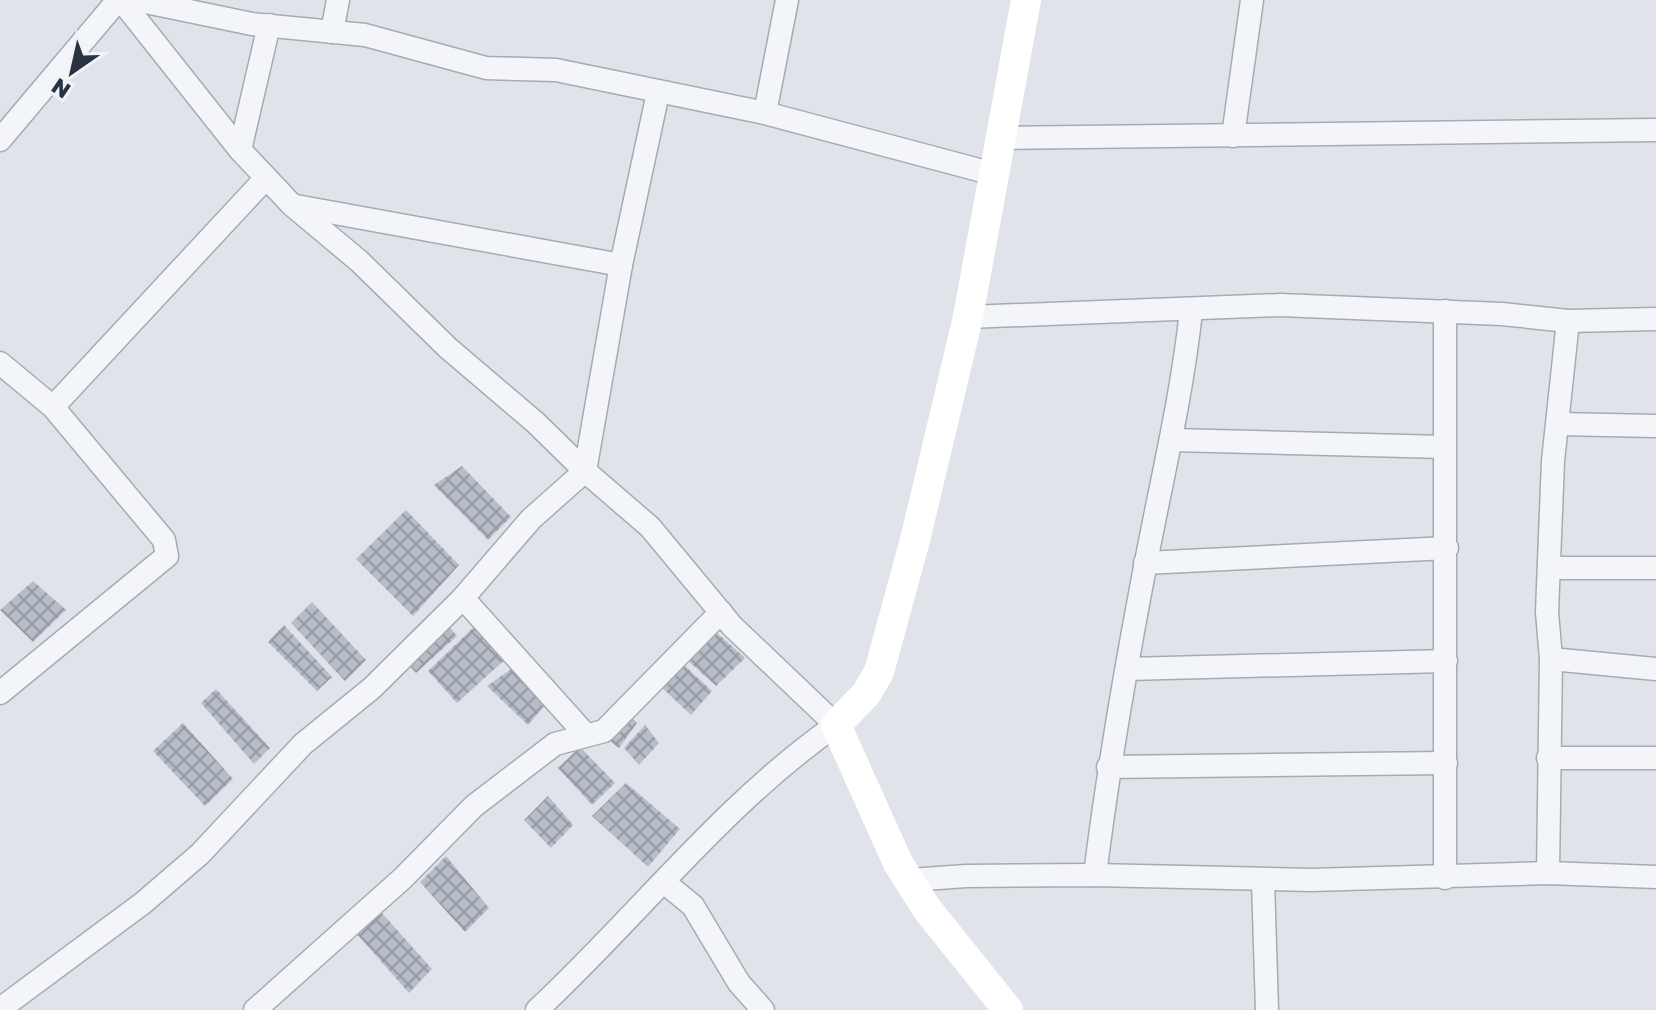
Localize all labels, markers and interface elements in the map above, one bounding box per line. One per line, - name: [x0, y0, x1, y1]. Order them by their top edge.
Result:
- north arrow: [32, 32, 112, 112]
- text: N: [46, 73, 75, 105]

